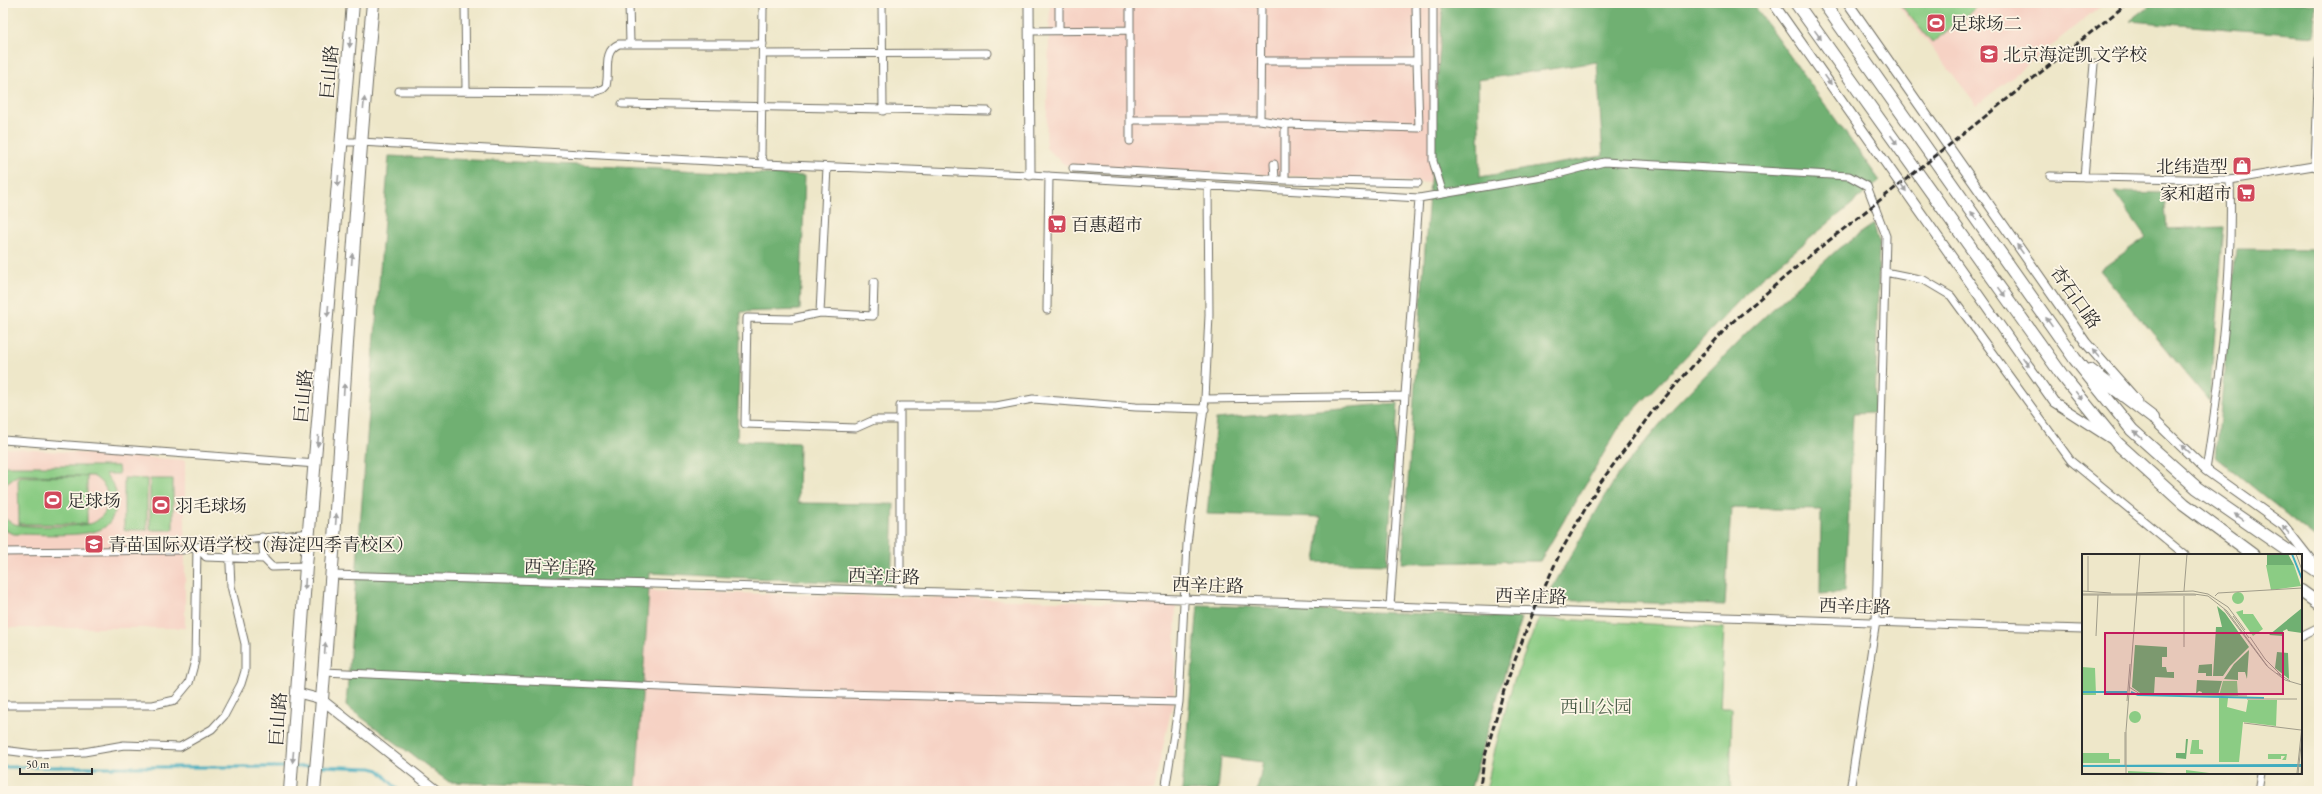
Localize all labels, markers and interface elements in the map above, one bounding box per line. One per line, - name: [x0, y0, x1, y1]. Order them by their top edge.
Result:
- sports icon: 足球场二: [1925, 12, 1947, 34]
- place label: 足球场二: [1950, 12, 2022, 35]
- one-way arrow: [1814, 29, 1823, 40]
- one-way arrow: [346, 36, 353, 48]
- school or university icon: 北京海淀凯文学校: [1978, 43, 2000, 65]
- place label: 北京海淀凯文学校: [2003, 43, 2147, 66]
- street label: 巨山路: [315, 44, 343, 100]
- one-way arrow: [1824, 75, 1832, 86]
- one-way arrow: [360, 97, 367, 109]
- one-way arrow: [1890, 135, 1898, 146]
- place label: 北纬造型: [2156, 155, 2228, 178]
- shop icon: 北纬造型: [2231, 155, 2253, 177]
- one-way arrow: [335, 175, 342, 187]
- one-way arrow: [1899, 181, 1907, 192]
- place label: 家和超市: [2160, 182, 2232, 205]
- supermarket icon: 家和超市: [2235, 182, 2257, 204]
- one-way arrow: [1970, 211, 1978, 221]
- supermarket icon: 百惠超市: [1046, 213, 1068, 235]
- place label: 百惠超市: [1071, 213, 1143, 236]
- one-way arrow: [2016, 243, 2024, 254]
- one-way arrow: [349, 253, 356, 265]
- street label: 杏石口路: [2046, 261, 2106, 333]
- one-way arrow: [1998, 286, 2006, 297]
- one-way arrow: [324, 305, 331, 317]
- one-way arrow: [2045, 317, 2053, 327]
- one-way arrow: [2092, 349, 2101, 359]
- one-way arrow: [2022, 356, 2030, 367]
- street label: 巨山路: [289, 368, 317, 424]
- one-way arrow: [341, 382, 347, 395]
- one-way arrow: [2075, 391, 2084, 402]
- one-way arrow: [2133, 431, 2143, 440]
- one-way arrow: [314, 435, 321, 447]
- one-way arrow: [2180, 444, 2190, 454]
- sports icon: 足球场: [42, 489, 64, 511]
- place label: 足球场: [67, 489, 121, 512]
- sports icon: 羽毛球场: [150, 494, 172, 516]
- place label: 羽毛球场: [175, 494, 247, 517]
- one-way arrow: [332, 513, 339, 525]
- one-way arrow: [2233, 513, 2244, 521]
- one-way arrow: [2282, 524, 2291, 535]
- school or university icon: 青苗国际双语学校（海淀四季青校区）: [83, 533, 105, 555]
- place label: 青苗国际双语学校（海淀四季青校区）: [108, 533, 414, 556]
- street label: 西辛庄路: [524, 554, 596, 580]
- inset map: [2082, 554, 2302, 774]
- street label: 西辛庄路: [848, 563, 920, 589]
- street label: 西辛庄路: [1172, 572, 1244, 598]
- one-way arrow: [302, 578, 309, 590]
- street label: 西辛庄路: [1495, 583, 1567, 609]
- street label: 西辛庄路: [1819, 593, 1891, 619]
- one-way arrow: [322, 642, 329, 654]
- street label: 巨山路: [265, 691, 291, 747]
- park label: 西山公园: [1560, 695, 1632, 718]
- scale bar: [20, 750, 92, 776]
- one-way arrow: [290, 751, 296, 763]
- text: 50 m: [26, 756, 50, 772]

